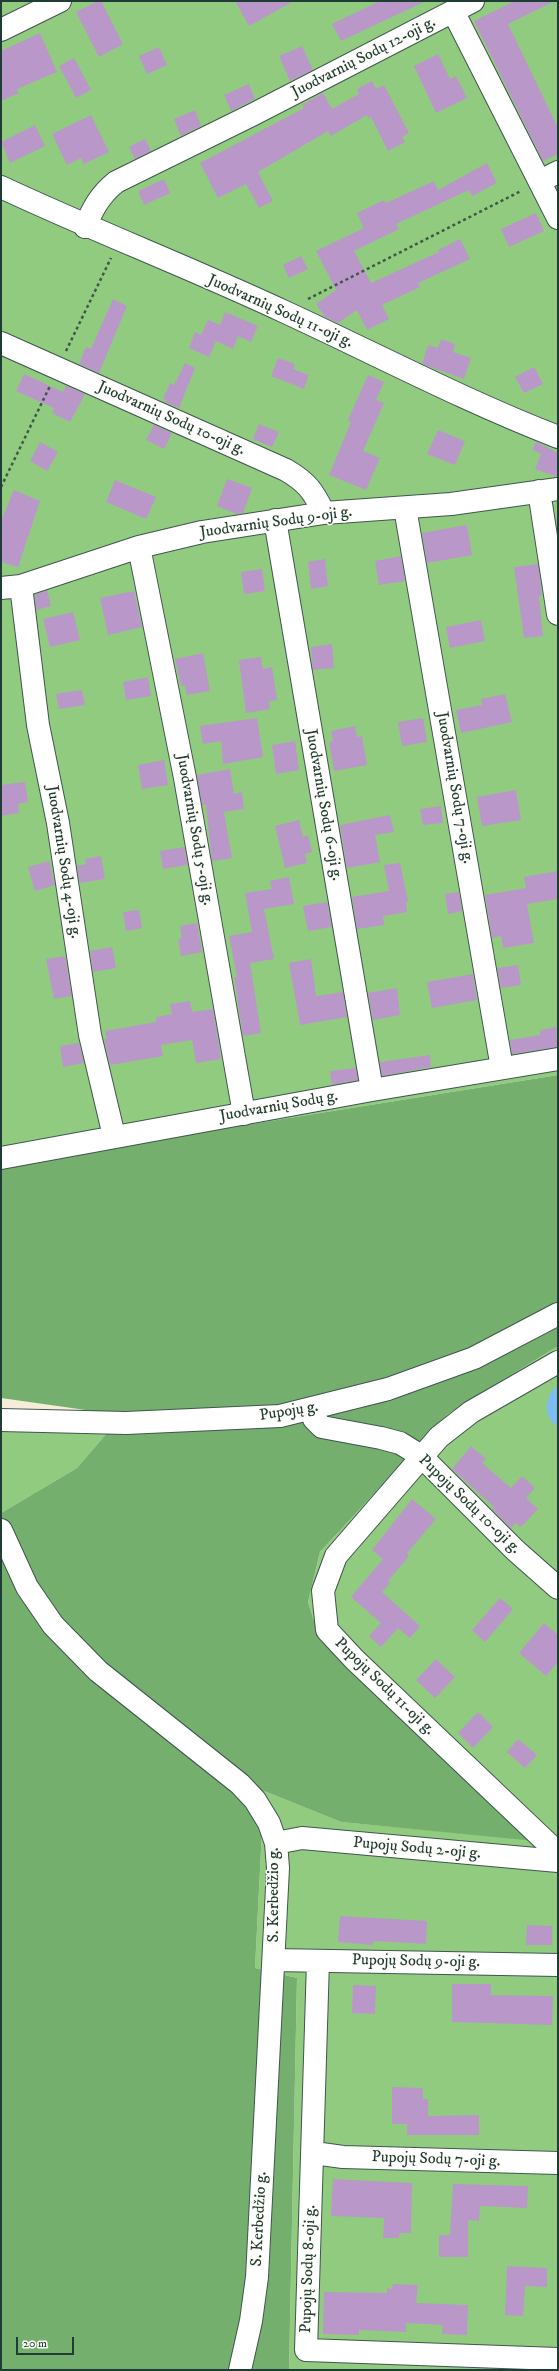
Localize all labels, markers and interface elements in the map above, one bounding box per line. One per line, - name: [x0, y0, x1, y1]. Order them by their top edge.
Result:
- street label: Juodvarnių Sodų 12-oji g.: [289, 13, 439, 103]
- street label: Juodvarnių Sodų 11-oji g.: [204, 271, 356, 353]
- street label: Juodvarnių Sodų 10-oji g.: [94, 378, 248, 460]
- street label: Juodvarnių Sodų 9-oji g.: [199, 503, 353, 543]
- street label: Juodvarnių Sodų 7-oji g.: [431, 711, 477, 865]
- street label: Juodvarnių Sodų 6-oji g.: [300, 728, 346, 882]
- street label: Juodvarnių Sodų 5-oji g.: [171, 753, 217, 907]
- street label: Juodvarnių Sodų 4-oji g.: [41, 784, 85, 940]
- street label: Juodvarnių Sodų g.: [218, 1087, 340, 1127]
- street label: Pupojų g.: [258, 1398, 320, 1426]
- street label: Pupojų Sodų 10-oji g.: [414, 1451, 524, 1559]
- street label: Pupojų Sodų 11-oji g.: [330, 1634, 438, 1740]
- street label: Pupojų Sodų 2-oji g.: [352, 1834, 482, 1864]
- street label: S. Kerbedžio g.: [265, 1847, 285, 1943]
- street label: Pupojų Sodų 9-oji g.: [352, 1951, 480, 1973]
- street label: Pupojų Sodų 7-oji g.: [371, 2148, 501, 2172]
- street label: S. Kerbedžio g.: [248, 2171, 272, 2267]
- street label: Pupojų Sodų 8-oji g.: [297, 2205, 321, 2333]
- scale bar: [18, 2329, 76, 2355]
- text: 20 m: [23, 2336, 47, 2351]

